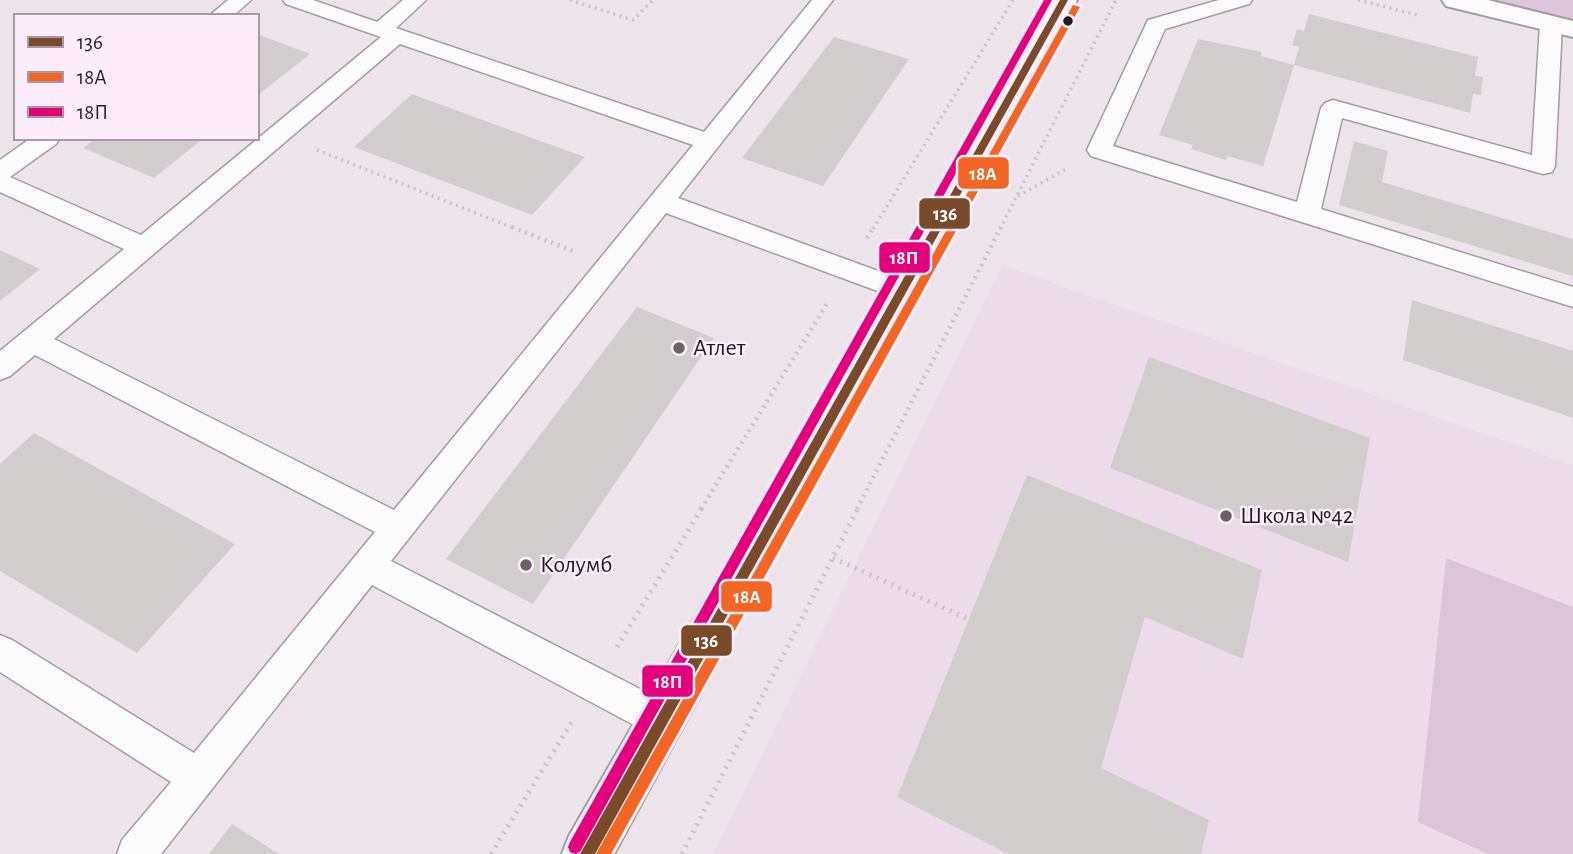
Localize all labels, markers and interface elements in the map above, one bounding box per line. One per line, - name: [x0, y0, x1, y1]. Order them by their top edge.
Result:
- legend: [14, 14, 259, 140]
- unlabelled marker: [1061, 14, 1075, 28]
- text: 136: [77, 32, 103, 53]
- text: 18А: [77, 67, 107, 88]
- text: 18П: [77, 102, 108, 123]
- line badge: 18А: [957, 156, 1010, 190]
- text: 18А: [969, 165, 997, 184]
- line badge: 136: [918, 197, 971, 230]
- text: 136: [933, 205, 957, 224]
- line badge: 18П: [878, 241, 931, 274]
- text: 18П: [890, 249, 919, 268]
- place label: Атлет: [693, 336, 746, 360]
- marker: Атлет: [671, 340, 687, 356]
- place label: Школа №42: [1240, 504, 1354, 528]
- marker: Школа №42: [1218, 508, 1234, 524]
- place label: Колумб: [540, 553, 612, 577]
- marker: Колумб: [518, 557, 534, 573]
- line badge: 18А: [720, 580, 773, 613]
- text: 18А: [733, 588, 761, 607]
- line badge: 136: [680, 624, 733, 657]
- text: 136: [694, 632, 718, 651]
- line badge: 18П: [641, 664, 694, 698]
- text: 18П: [654, 673, 683, 692]

